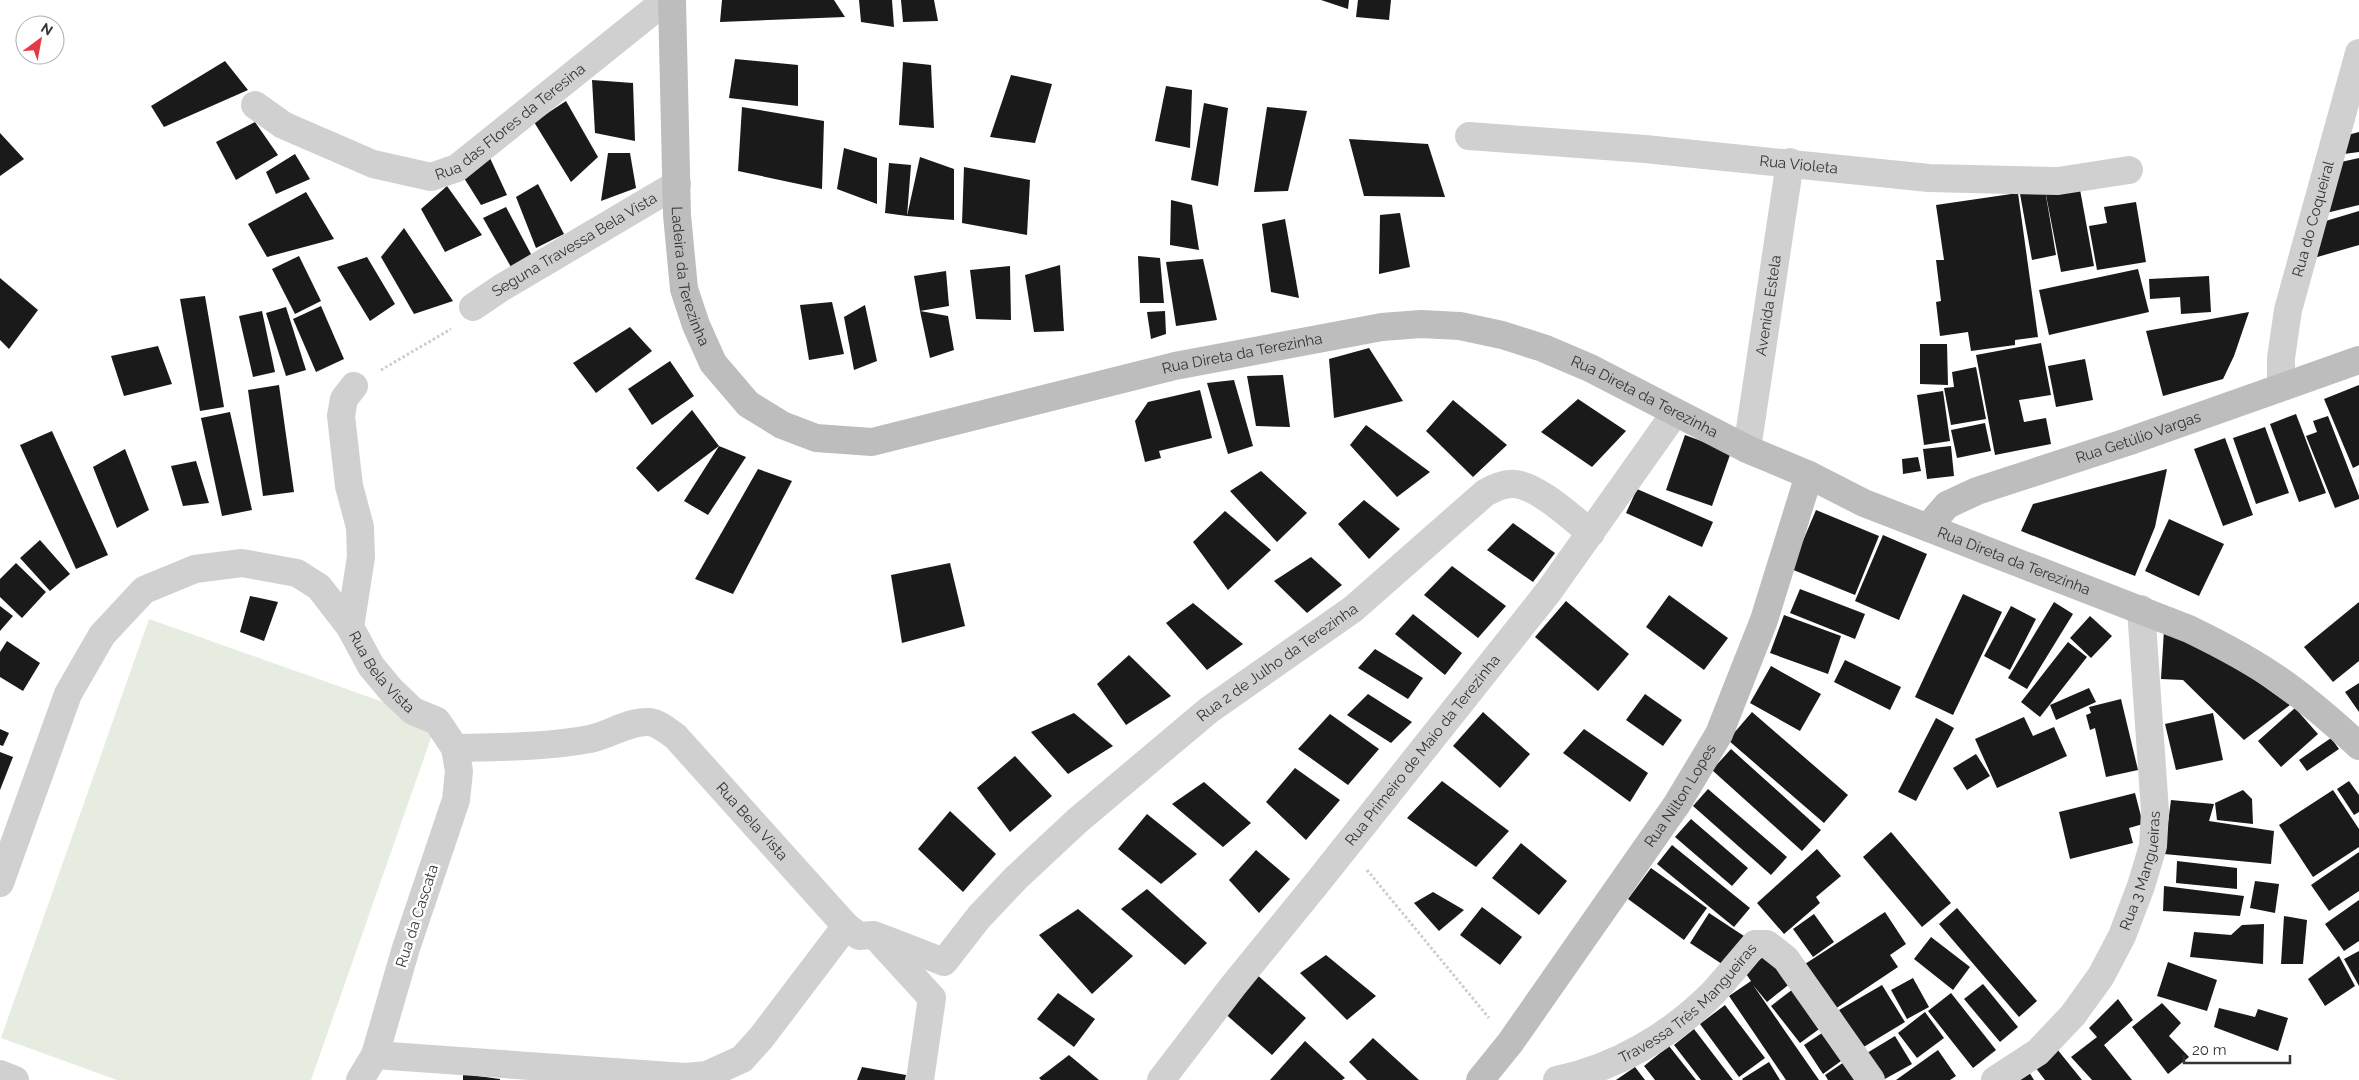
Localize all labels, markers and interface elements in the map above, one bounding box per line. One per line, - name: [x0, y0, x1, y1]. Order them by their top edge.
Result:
- north arrow: [15, 15, 65, 65]
- text: N: [38, 19, 56, 39]
- street label: Rua das Flores da Teresina: [433, 60, 589, 184]
- street label: Rua Violeta: [1759, 152, 1839, 178]
- street label: Rua do Coqueiral: [2289, 158, 2338, 279]
- street label: Seguna Travessa Bela Vista: [488, 189, 660, 301]
- street label: Ladeira da Terezinha: [668, 206, 713, 349]
- street label: Avenida Estela: [1752, 254, 1785, 357]
- street label: Rua Direta da Terezinha: [1160, 329, 1324, 378]
- street label: Rua Direta da Terezinha: [1568, 352, 1721, 441]
- street label: Rua Getúlio Vargas: [2073, 408, 2203, 467]
- street label: Rua Direta da Terezinha: [1935, 523, 2093, 599]
- street label: Rua 2 de Julho da Terezinha: [1193, 600, 1361, 725]
- street label: Rua Bela Vista: [345, 628, 418, 717]
- street label: Rua Primeiro de Maio da Terezinha: [1341, 651, 1504, 849]
- street label: Rua Nilton Lopes: [1641, 741, 1720, 851]
- street label: Rua Bela Vista: [712, 779, 792, 864]
- street label: Rua 3 Mangueiras: [2116, 810, 2164, 933]
- street label: Rua da Cascata: [392, 862, 442, 970]
- street label: Travessa Três Mangueiras: [1616, 940, 1760, 1067]
- scale bar: [2184, 1032, 2290, 1064]
- text: 20 m: [2192, 1041, 2227, 1059]

